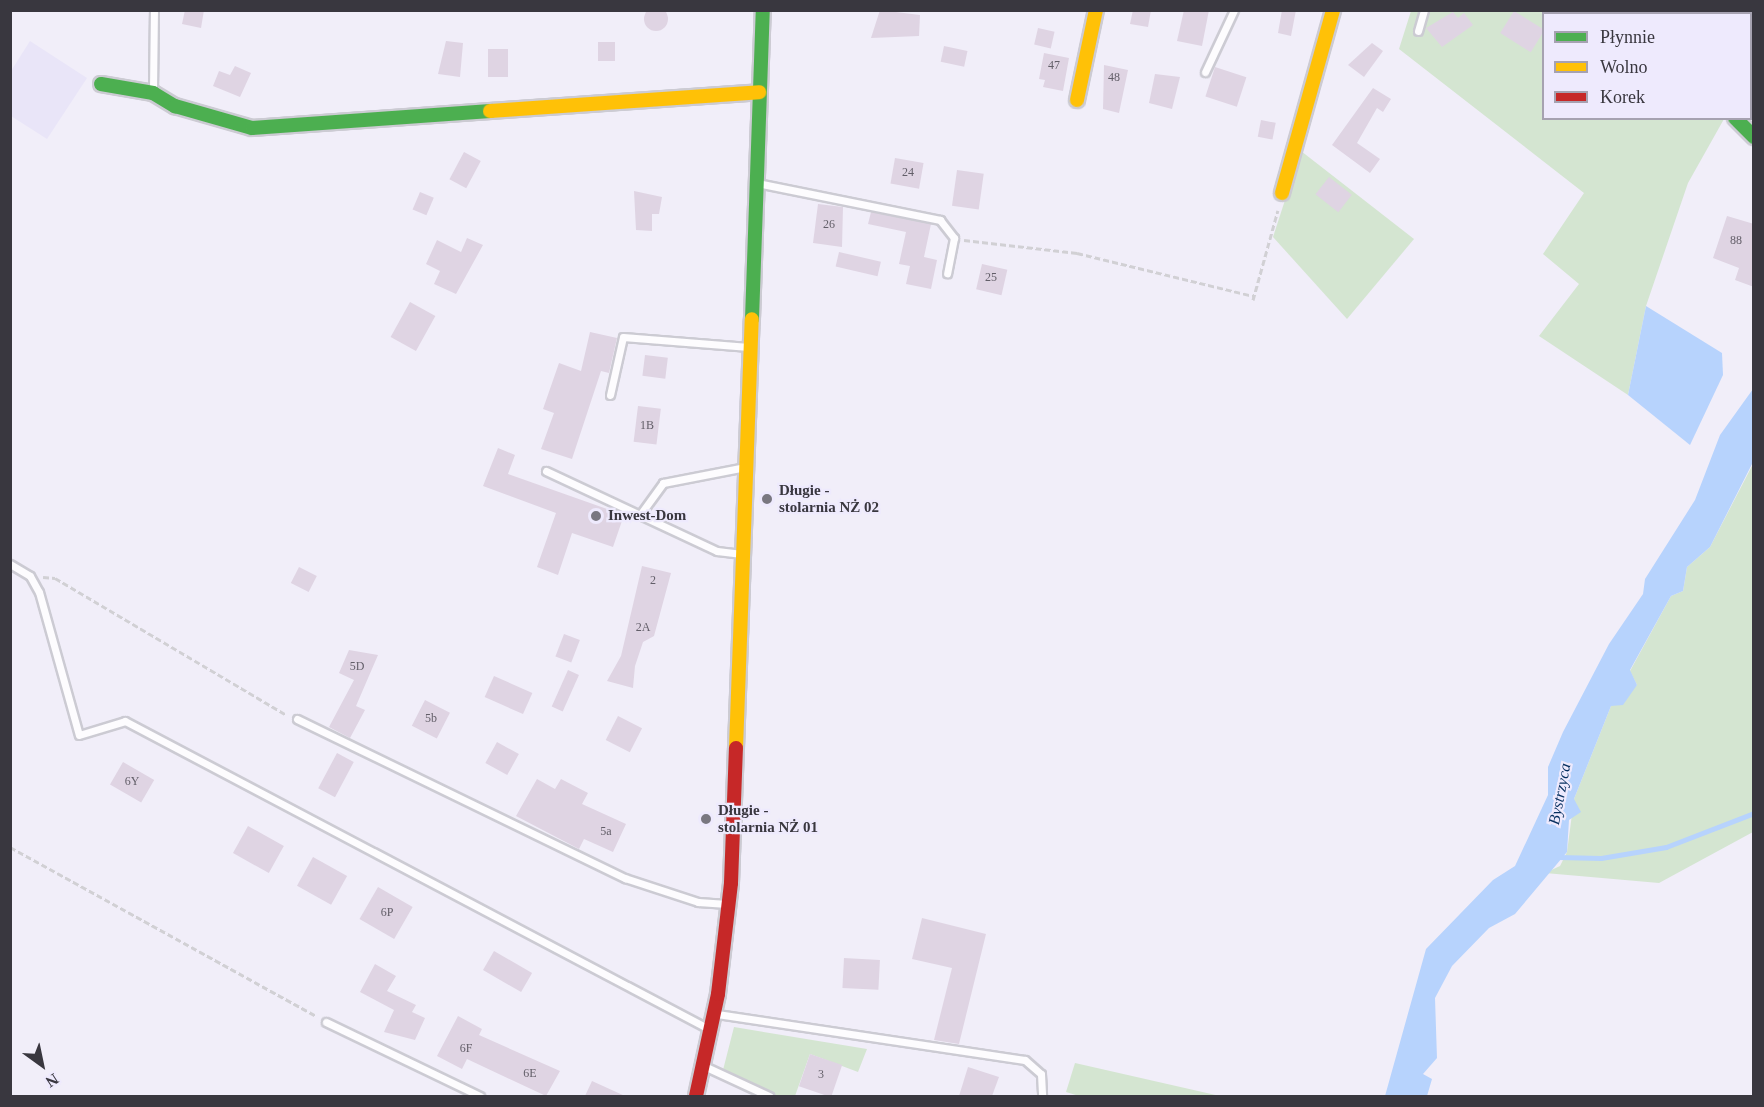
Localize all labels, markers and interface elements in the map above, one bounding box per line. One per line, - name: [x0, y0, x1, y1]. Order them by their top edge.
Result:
- legend: [1542, 12, 1752, 120]
- text: Płynnie: [1600, 27, 1655, 47]
- text: Wolno: [1600, 57, 1648, 77]
- house number: 47: [1048, 59, 1060, 73]
- house number: 48: [1108, 71, 1120, 85]
- text: Korek: [1600, 87, 1645, 107]
- house number: 24: [902, 166, 914, 180]
- house number: 26: [823, 218, 835, 232]
- house number: 88: [1730, 234, 1742, 248]
- house number: 25: [985, 271, 997, 285]
- house number: 1B: [640, 419, 654, 433]
- place label: Długie - stolarnia NŻ 02: [779, 481, 879, 516]
- marker: Długie - stolarnia NŻ 02: [760, 492, 774, 506]
- place label: Inwest-Dom: [608, 507, 686, 525]
- marker: Inwest-Dom: [589, 509, 603, 523]
- house number: 2: [650, 574, 656, 588]
- house number: 2A: [636, 621, 650, 635]
- house number: 5D: [350, 660, 364, 674]
- house number: 5b: [425, 712, 437, 726]
- water label: Bystrzyca: [1545, 762, 1575, 826]
- house number: 6Y: [125, 775, 139, 789]
- place label: Długie - stolarnia NŻ 01: [718, 801, 818, 836]
- marker: Długie - stolarnia NŻ 01: [699, 812, 713, 826]
- house number: 5a: [600, 825, 612, 839]
- house number: 6P: [381, 906, 393, 920]
- north arrow: [12, 1035, 72, 1095]
- house number: 6F: [460, 1042, 472, 1056]
- house number: 6E: [523, 1067, 537, 1081]
- house number: 3: [818, 1068, 824, 1082]
- text: N: [43, 1070, 62, 1091]

